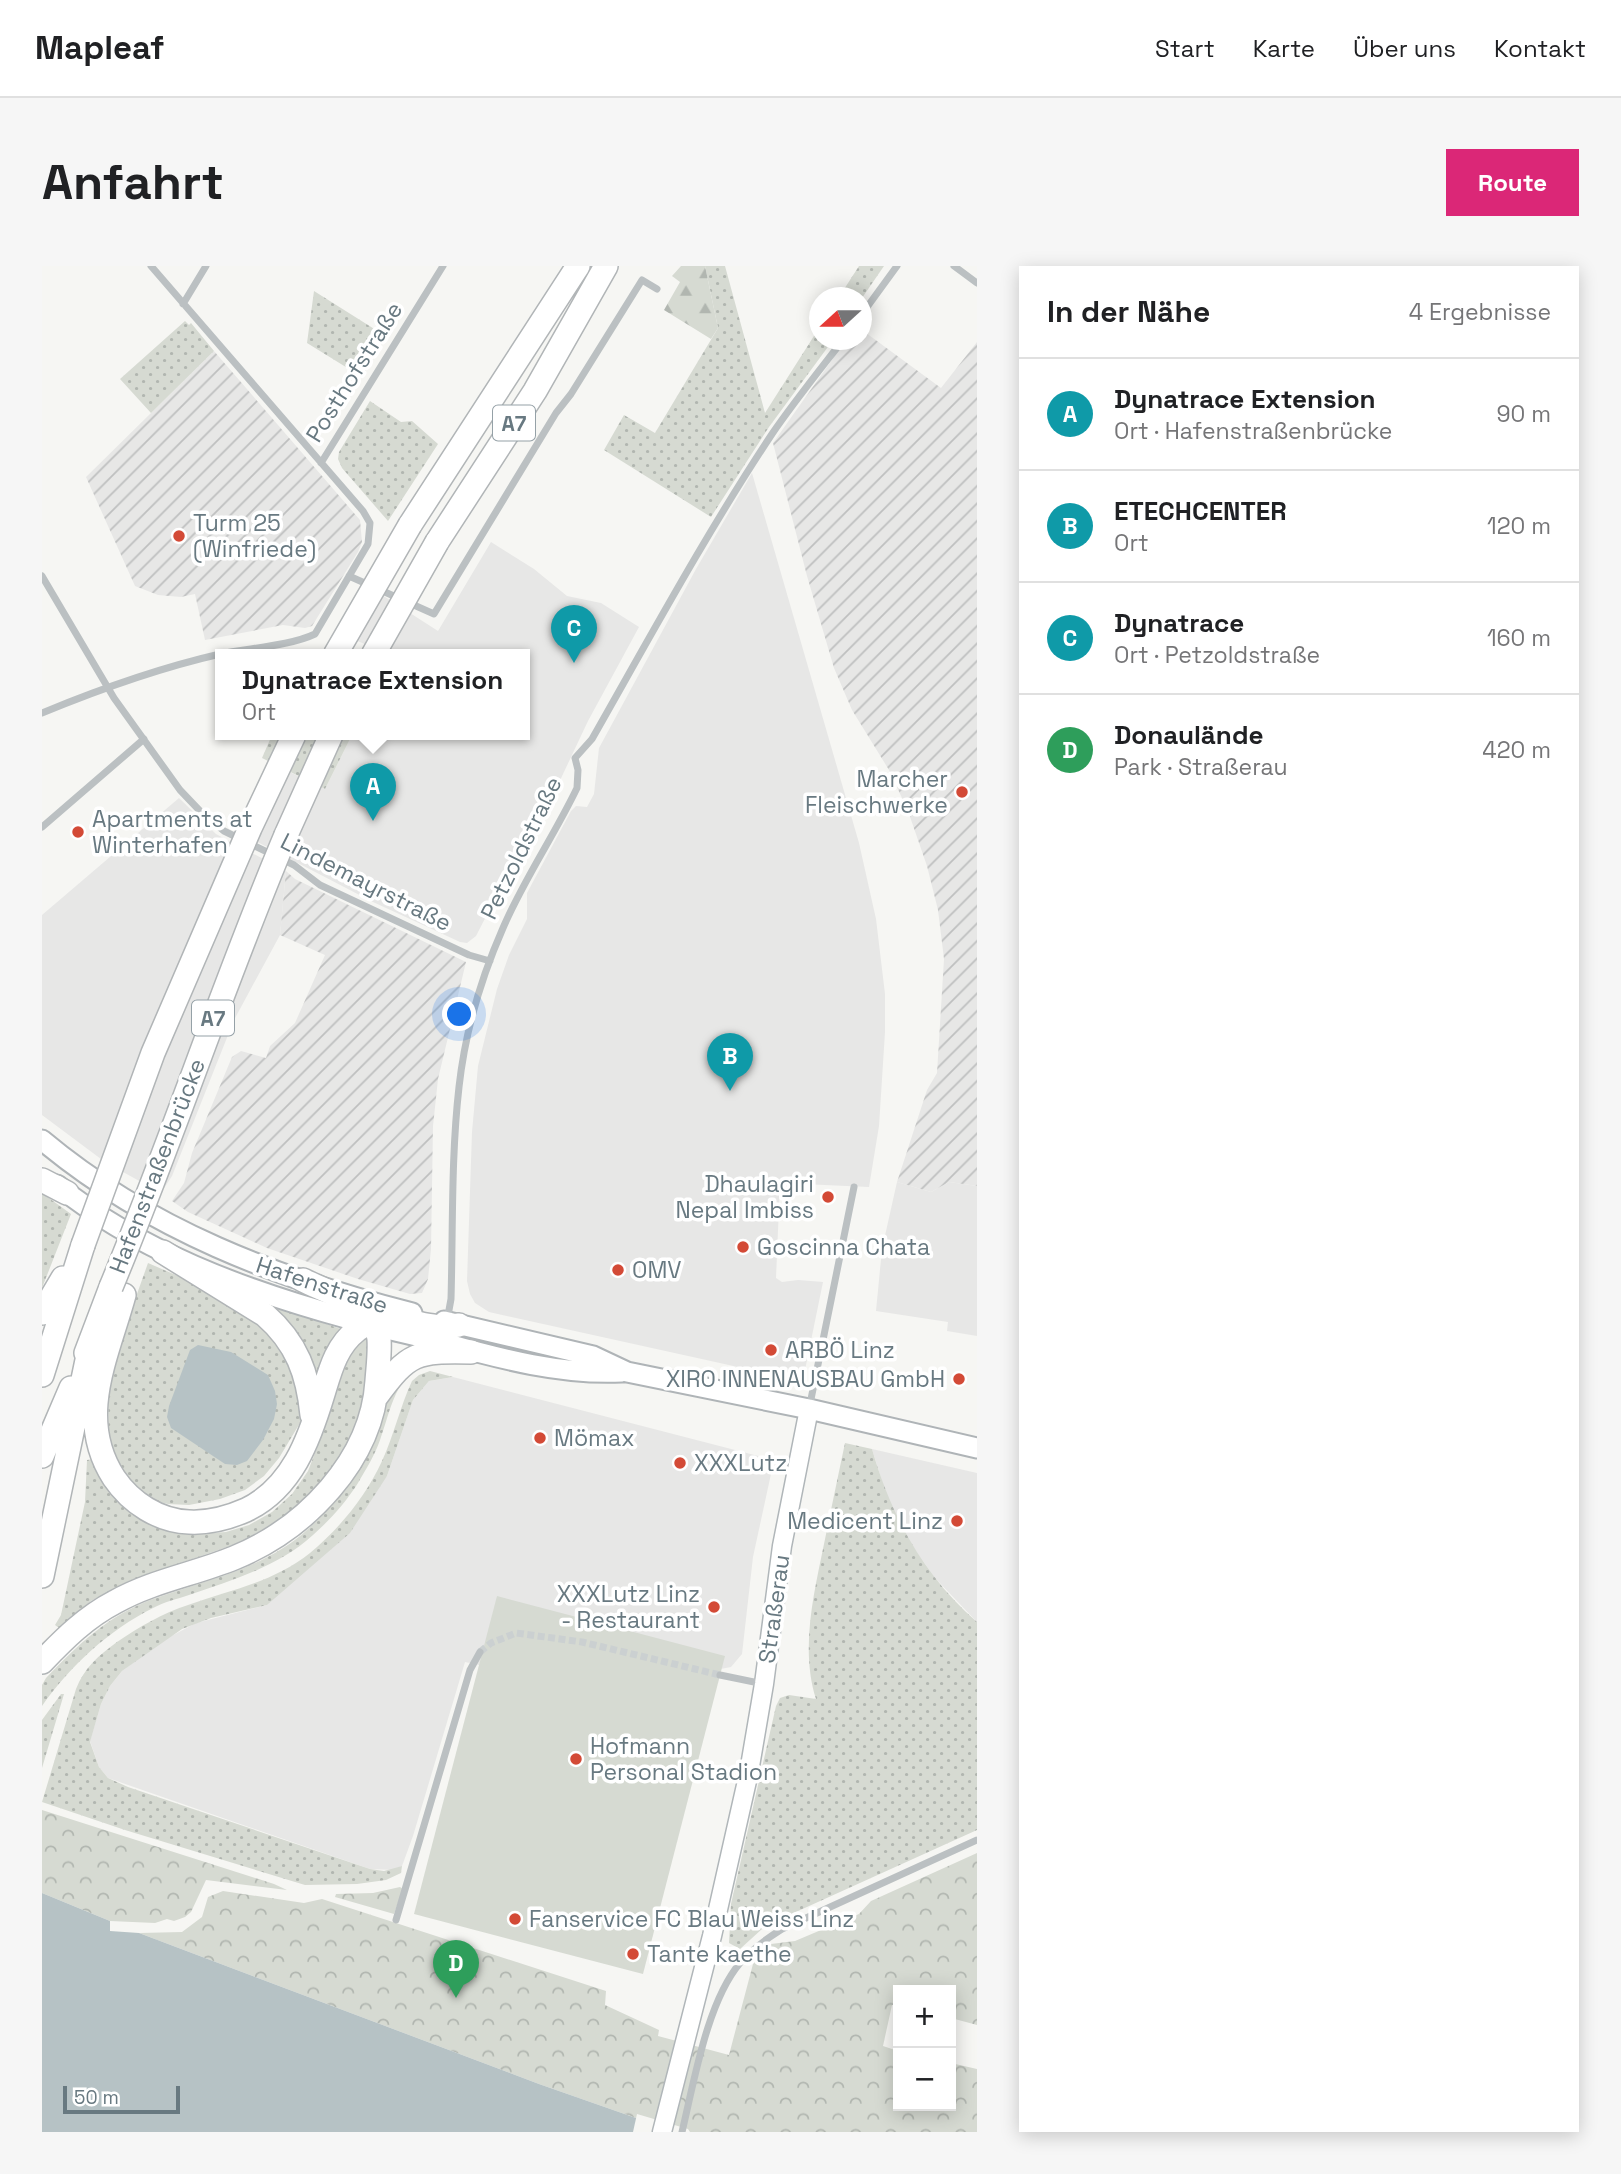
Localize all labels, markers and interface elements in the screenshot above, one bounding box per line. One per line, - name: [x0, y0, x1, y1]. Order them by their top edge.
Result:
- text: Mapleaf: [35, 27, 164, 69]
- text: Start: [1155, 33, 1215, 64]
- text: Karte: [1253, 33, 1315, 64]
- text: Über uns: [1353, 33, 1456, 64]
- text: Kontakt: [1494, 33, 1586, 64]
- button: Route: [1446, 149, 1579, 216]
- text: Anfahrt: [42, 151, 224, 213]
- north arrow: [809, 287, 872, 350]
- text: In der Nähe: [1047, 292, 1210, 331]
- street label: Posthofstraße: [299, 296, 409, 448]
- text: 4 Ergebnisse: [1409, 297, 1551, 327]
- text: Dynatrace Extension: [1114, 382, 1376, 416]
- text: A: [1063, 399, 1077, 429]
- text: 90 m: [1496, 399, 1551, 429]
- road number: A7: [493, 406, 535, 440]
- text: Ort · Hafenstraßenbrücke: [1114, 416, 1392, 446]
- text: ETECHCENTER: [1114, 494, 1287, 528]
- place label: Turm 25 (Winfriede): [193, 508, 316, 564]
- text: B: [1062, 511, 1078, 541]
- text: 120 m: [1487, 511, 1551, 541]
- marker: Turm 25 (Winfriede): [171, 528, 187, 544]
- text: Ort: [1114, 528, 1149, 558]
- pin: C: [551, 605, 597, 663]
- text: Dynatrace: [1114, 606, 1244, 640]
- text: C: [1063, 623, 1077, 653]
- text: 160 m: [1487, 623, 1551, 653]
- text: Ort · Petzoldstraße: [1114, 640, 1320, 670]
- popup: [215, 649, 530, 740]
- text: Dynatrace Extension: [242, 663, 503, 697]
- text: Ort: [242, 697, 276, 727]
- text: Donaulände: [1114, 718, 1263, 752]
- text: D: [1062, 735, 1078, 765]
- text: 420 m: [1482, 735, 1551, 765]
- text: Park · Straßerau: [1114, 752, 1287, 782]
- pin: A: [350, 763, 396, 821]
- place label: Marcher Fleischwerke: [805, 764, 948, 820]
- street label: Petzoldstraße: [473, 772, 569, 924]
- marker: Marcher Fleischwerke: [954, 784, 970, 800]
- place label: Apartments at Winterhafen: [92, 804, 253, 860]
- marker: Apartments at Winterhafen: [70, 824, 86, 840]
- street label: Lindemayrstraße: [275, 826, 457, 938]
- your location: [442, 997, 476, 1031]
- road number: A7: [192, 1000, 234, 1036]
- pin: B: [707, 1033, 753, 1091]
- street label: Hafenstraßenbrücke: [102, 1054, 212, 1278]
- place label: Dhaulagiri Nepal Imbiss: [675, 1169, 814, 1225]
- marker: Dhaulagiri Nepal Imbiss: [820, 1189, 836, 1205]
- place label: Goscinna Chata: [757, 1232, 930, 1262]
- marker: Goscinna Chata: [735, 1239, 751, 1255]
- street label: Hafenstraße: [252, 1250, 392, 1320]
- place label: OMV: [632, 1255, 682, 1285]
- marker: OMV: [610, 1262, 626, 1278]
- place label: ARBÖ Linz: [785, 1335, 895, 1365]
- marker: ARBÖ Linz: [763, 1342, 779, 1358]
- place label: XIRO INNENAUSBAU GmbH: [666, 1364, 945, 1394]
- marker: XIRO INNENAUSBAU GmbH: [951, 1371, 967, 1387]
- place label: Mömax: [554, 1423, 635, 1453]
- marker: Mömax: [532, 1430, 548, 1446]
- place label: XXXLutz: [694, 1448, 787, 1478]
- marker: XXXLutz: [672, 1455, 688, 1471]
- place label: Medicent Linz: [787, 1506, 943, 1536]
- marker: Medicent Linz: [949, 1513, 965, 1529]
- street label: Straßerau: [752, 1553, 796, 1665]
- place label: XXXLutz Linz - Restaurant: [557, 1579, 700, 1635]
- marker: XXXLutz Linz - Restaurant: [706, 1599, 722, 1615]
- place label: Hofmann Personal Stadion: [590, 1731, 777, 1787]
- marker: Hofmann Personal Stadion: [568, 1751, 584, 1767]
- place label: Fanservice FC Blau Weiss Linz: [529, 1904, 854, 1934]
- marker: Fanservice FC Blau Weiss Linz: [507, 1911, 523, 1927]
- place label: Tante kaethe: [647, 1939, 792, 1969]
- pin: D: [433, 1940, 479, 1998]
- marker: Tante kaethe: [625, 1946, 641, 1962]
- map controls: [893, 1985, 956, 2111]
- button: +: [893, 1985, 956, 2048]
- button: −: [893, 2048, 956, 2111]
- scale bar: [63, 2083, 180, 2115]
- text: 50 m: [74, 2085, 119, 2110]

